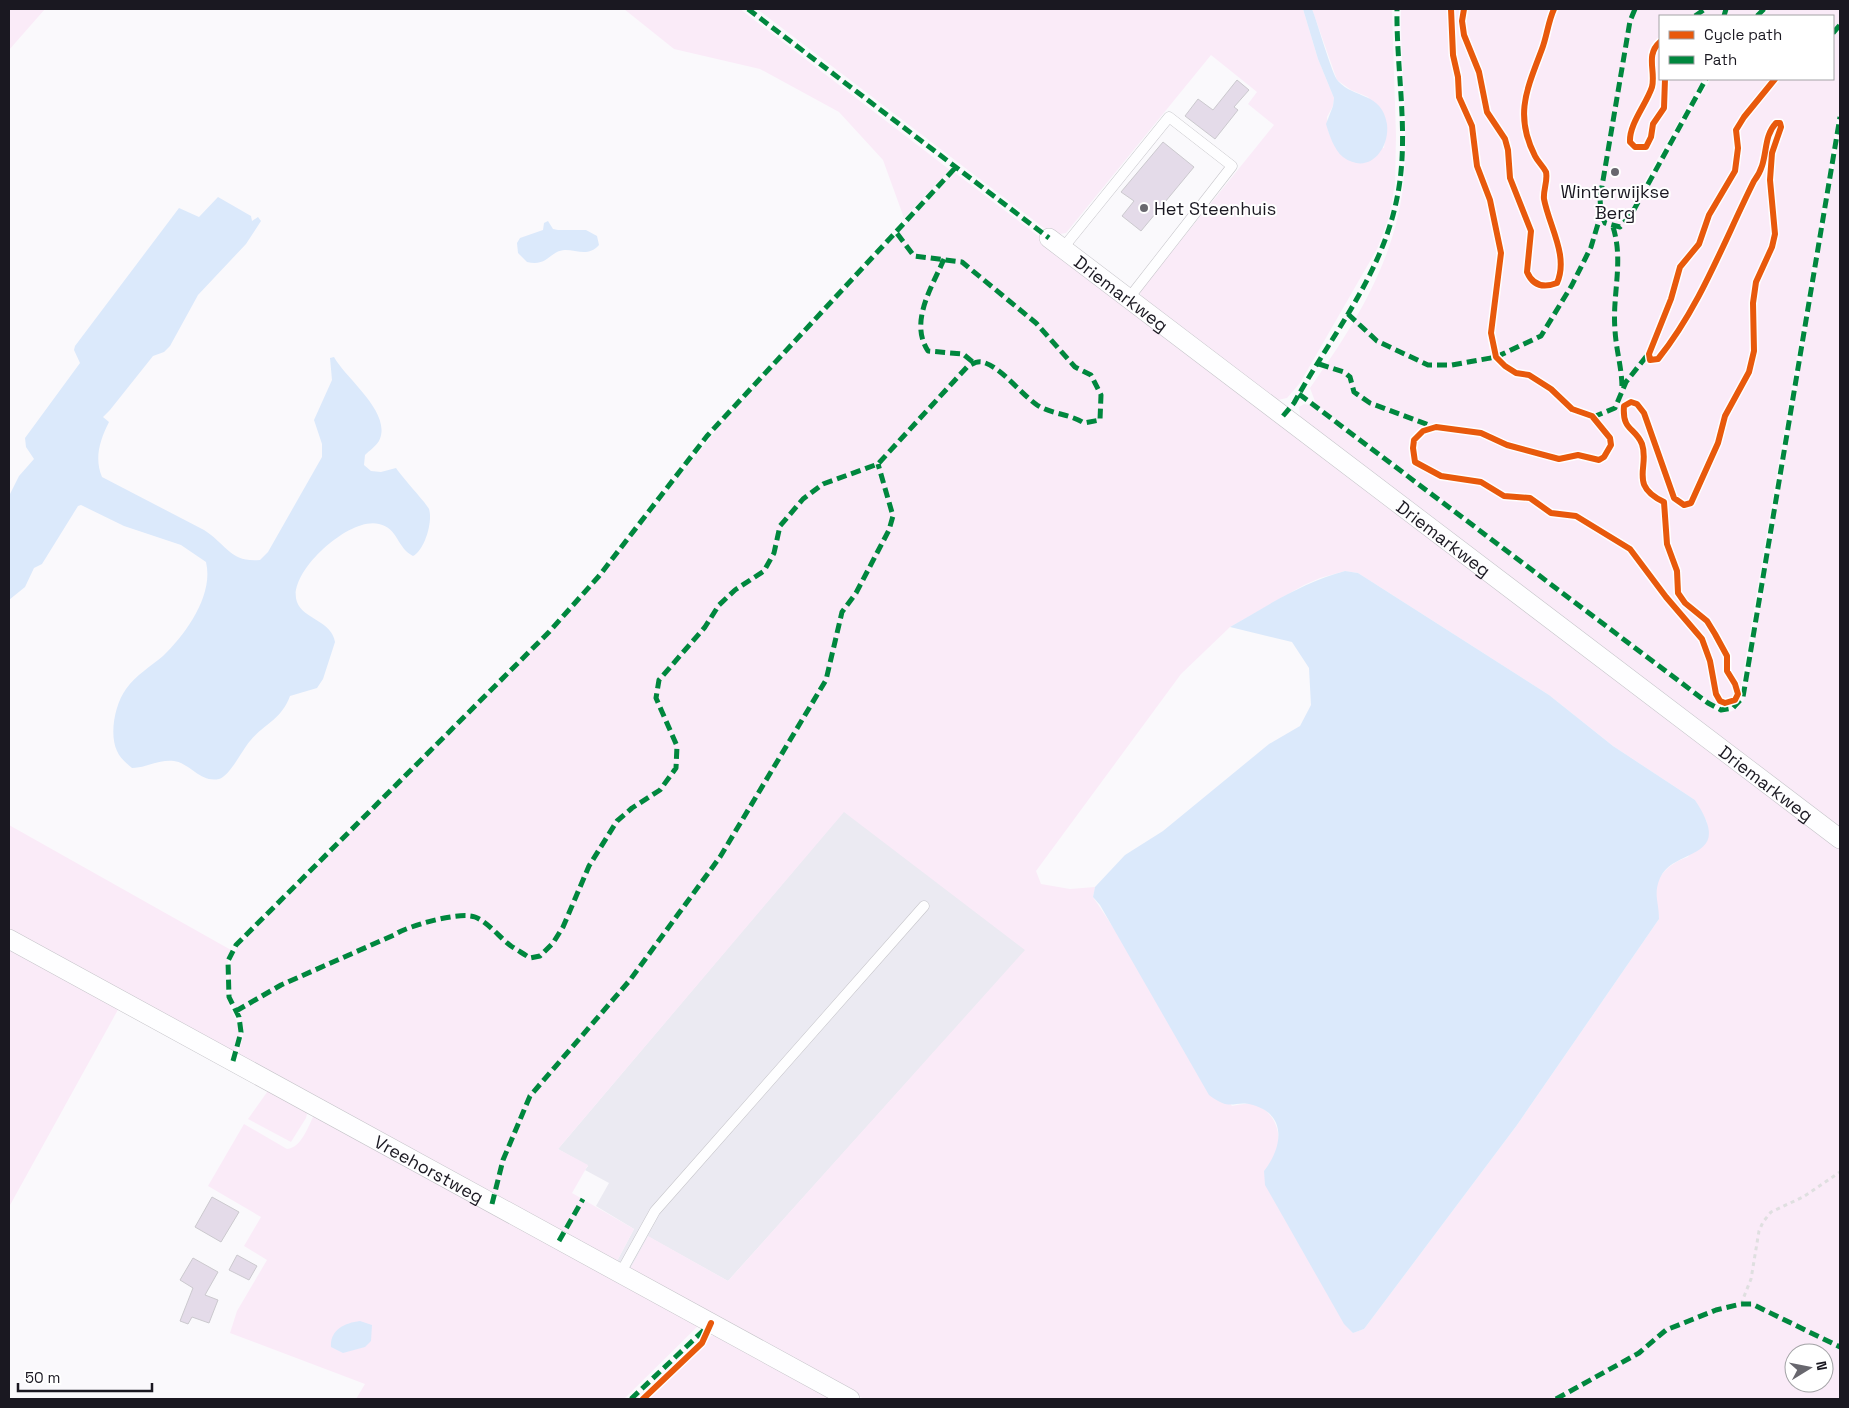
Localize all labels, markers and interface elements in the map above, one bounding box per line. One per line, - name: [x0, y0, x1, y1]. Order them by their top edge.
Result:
- legend: [1659, 15, 1834, 80]
- text: Cycle path: [1704, 25, 1782, 44]
- text: Path: [1704, 50, 1737, 69]
- marker: Winterwijkse Berg: [1609, 166, 1621, 178]
- place label: Winterwijkse Berg: [1560, 180, 1670, 224]
- place label: Het Steenhuis: [1154, 197, 1276, 220]
- marker: Het Steenhuis: [1138, 202, 1150, 214]
- street label: Driemarkweg: [1070, 250, 1173, 336]
- street label: Driemarkweg: [1392, 495, 1496, 581]
- street label: Driemarkweg: [1715, 740, 1818, 826]
- street label: Vreehorstweg: [370, 1130, 488, 1208]
- north arrow: [1784, 1343, 1834, 1393]
- scale bar: [18, 1360, 151, 1392]
- text: N: [1812, 1360, 1831, 1372]
- text: 50 m: [25, 1368, 60, 1387]

